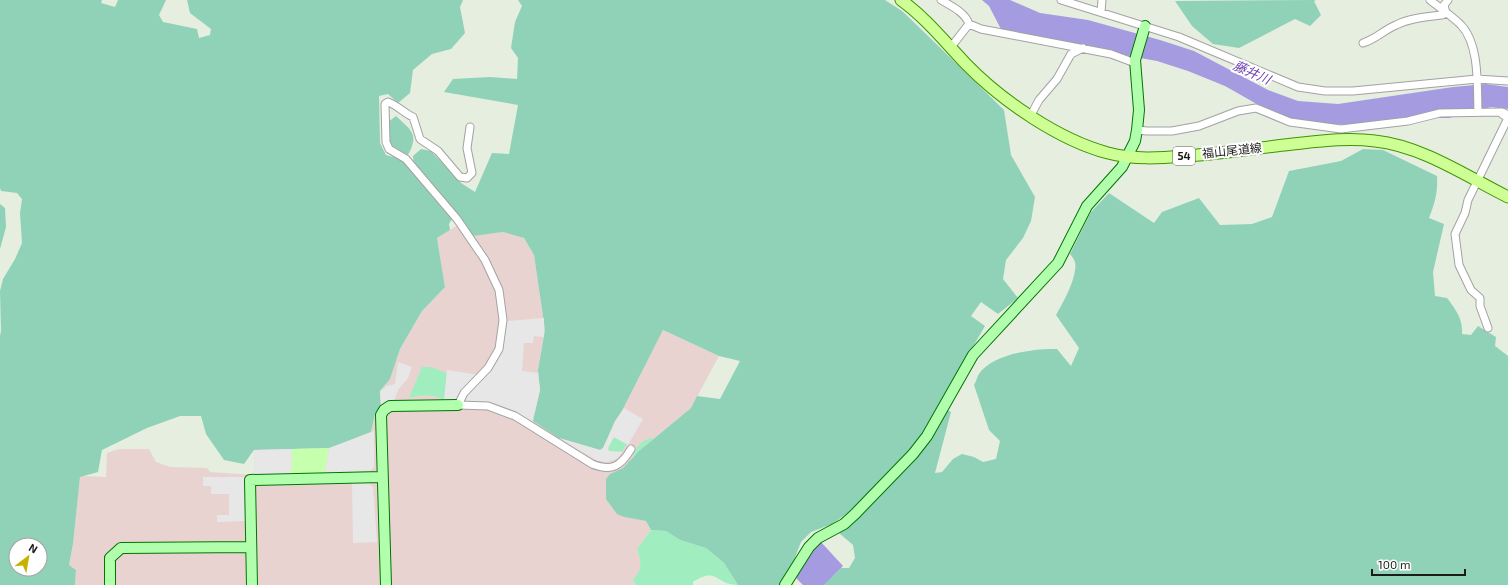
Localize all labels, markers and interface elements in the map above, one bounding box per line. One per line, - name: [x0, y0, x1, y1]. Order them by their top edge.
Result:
- water label: 藤井川: [1231, 57, 1275, 88]
- street label: 福山尾道線: [1201, 140, 1262, 160]
- road number: 54: [1173, 147, 1195, 165]
- north arrow: [8, 537, 48, 577]
- text: N: [27, 540, 40, 556]
- scale bar: [1372, 551, 1465, 577]
- text: 100 m: [1378, 557, 1410, 571]

